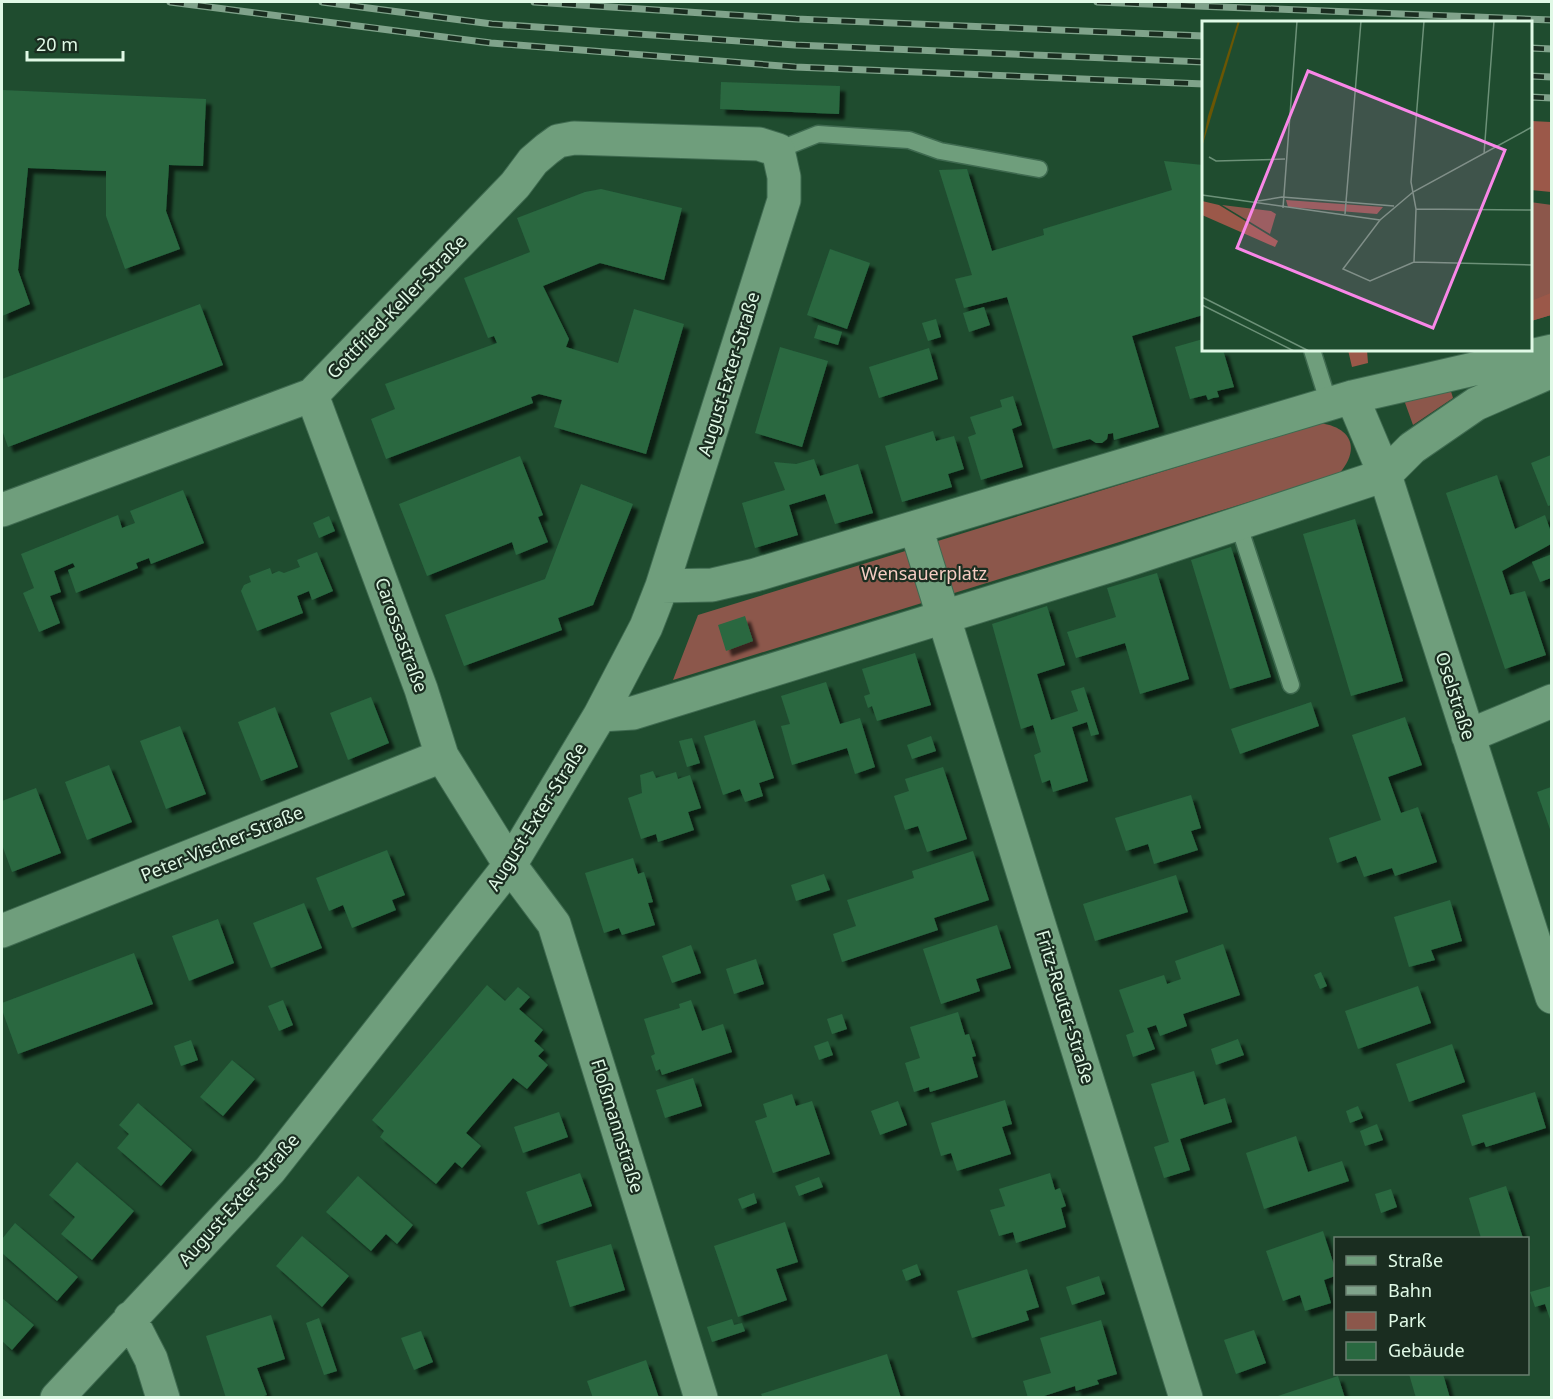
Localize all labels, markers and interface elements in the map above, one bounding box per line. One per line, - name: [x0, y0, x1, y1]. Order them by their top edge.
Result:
- inset map: [1202, 21, 1532, 351]
- scale bar: [27, 24, 123, 62]
- text: 20 m: [36, 32, 78, 56]
- street label: Gottfried-Keller-Straße: [321, 229, 471, 383]
- street label: August-Exter-Straße: [692, 289, 764, 459]
- park label: Wensauerplatz: [861, 561, 987, 585]
- street label: Carossastraße: [370, 574, 434, 695]
- street label: Oselstraße: [1430, 649, 1481, 743]
- street label: August-Exter-Straße: [481, 738, 591, 895]
- street label: Peter-Vischer-Straße: [137, 800, 306, 887]
- street label: Fritz-Reuter-Straße: [1031, 927, 1101, 1087]
- street label: Floßmannstraße: [586, 1056, 650, 1196]
- street label: August-Exter-Straße: [172, 1128, 304, 1271]
- legend: [1334, 1237, 1529, 1375]
- text: Straße: [1388, 1248, 1443, 1272]
- text: Bahn: [1388, 1278, 1432, 1302]
- text: Park: [1388, 1308, 1426, 1332]
- text: Gebäude: [1388, 1338, 1465, 1362]

